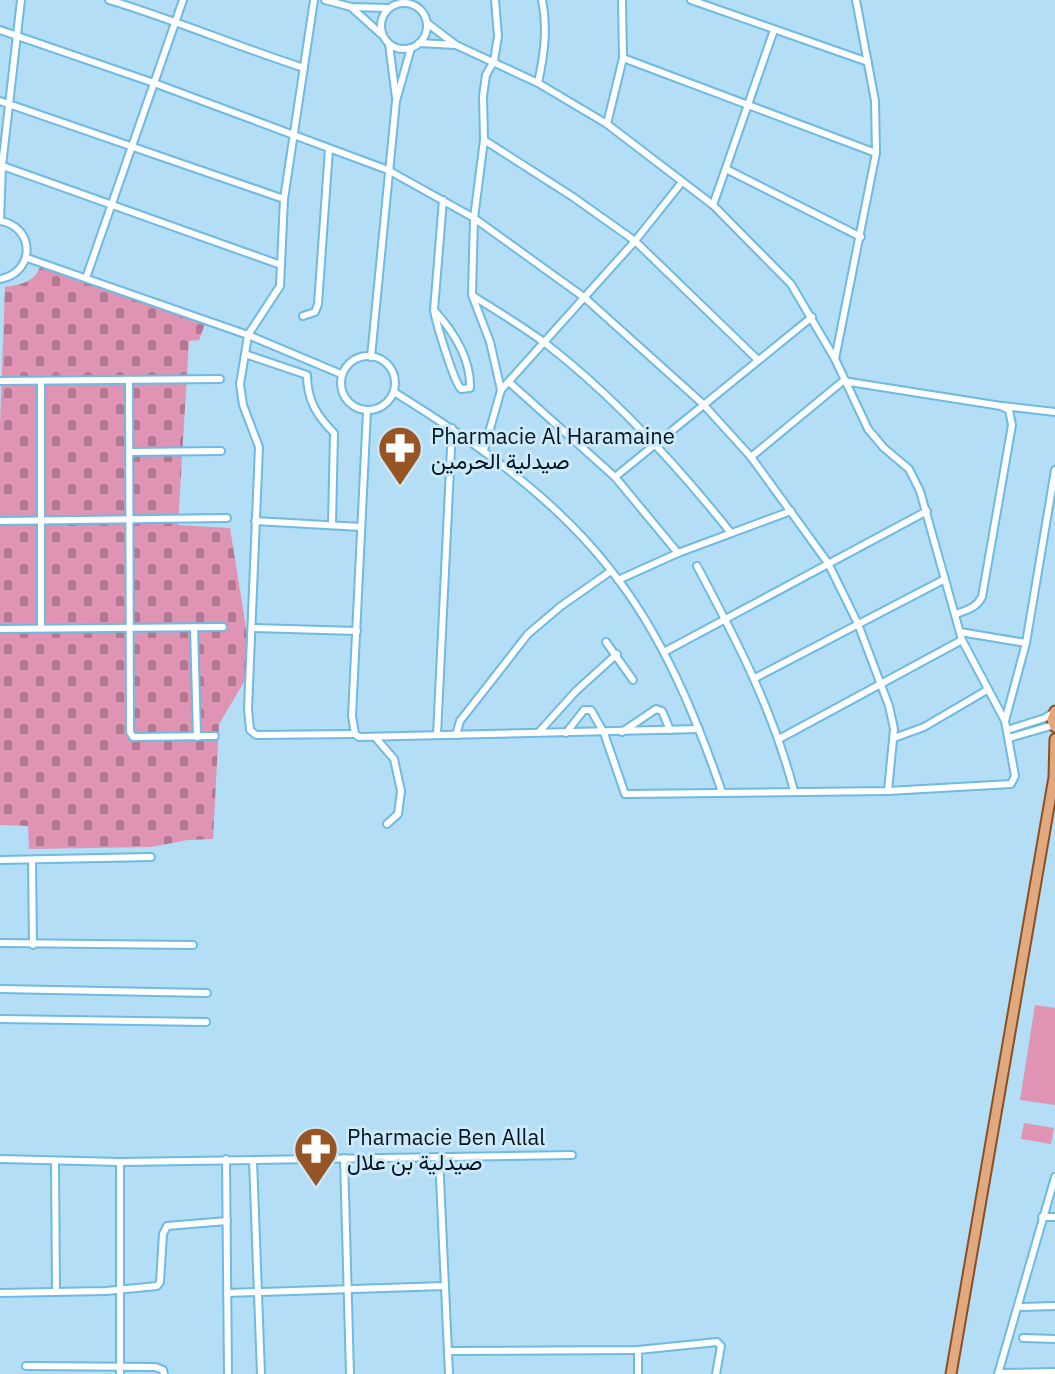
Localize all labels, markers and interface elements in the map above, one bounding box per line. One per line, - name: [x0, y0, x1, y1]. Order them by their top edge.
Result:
- place label: Pharmacie Al Haramaine صيدلية الحرمين: [431, 421, 675, 475]
- pharmacy icon: Pharmacie Al Haramaine صيدلية الحرمين: [376, 424, 424, 487]
- place label: Pharmacie Ben Allal صيدلية بن علال: [347, 1122, 545, 1176]
- pharmacy icon: Pharmacie Ben Allal صيدلية بن علال: [292, 1125, 340, 1188]

